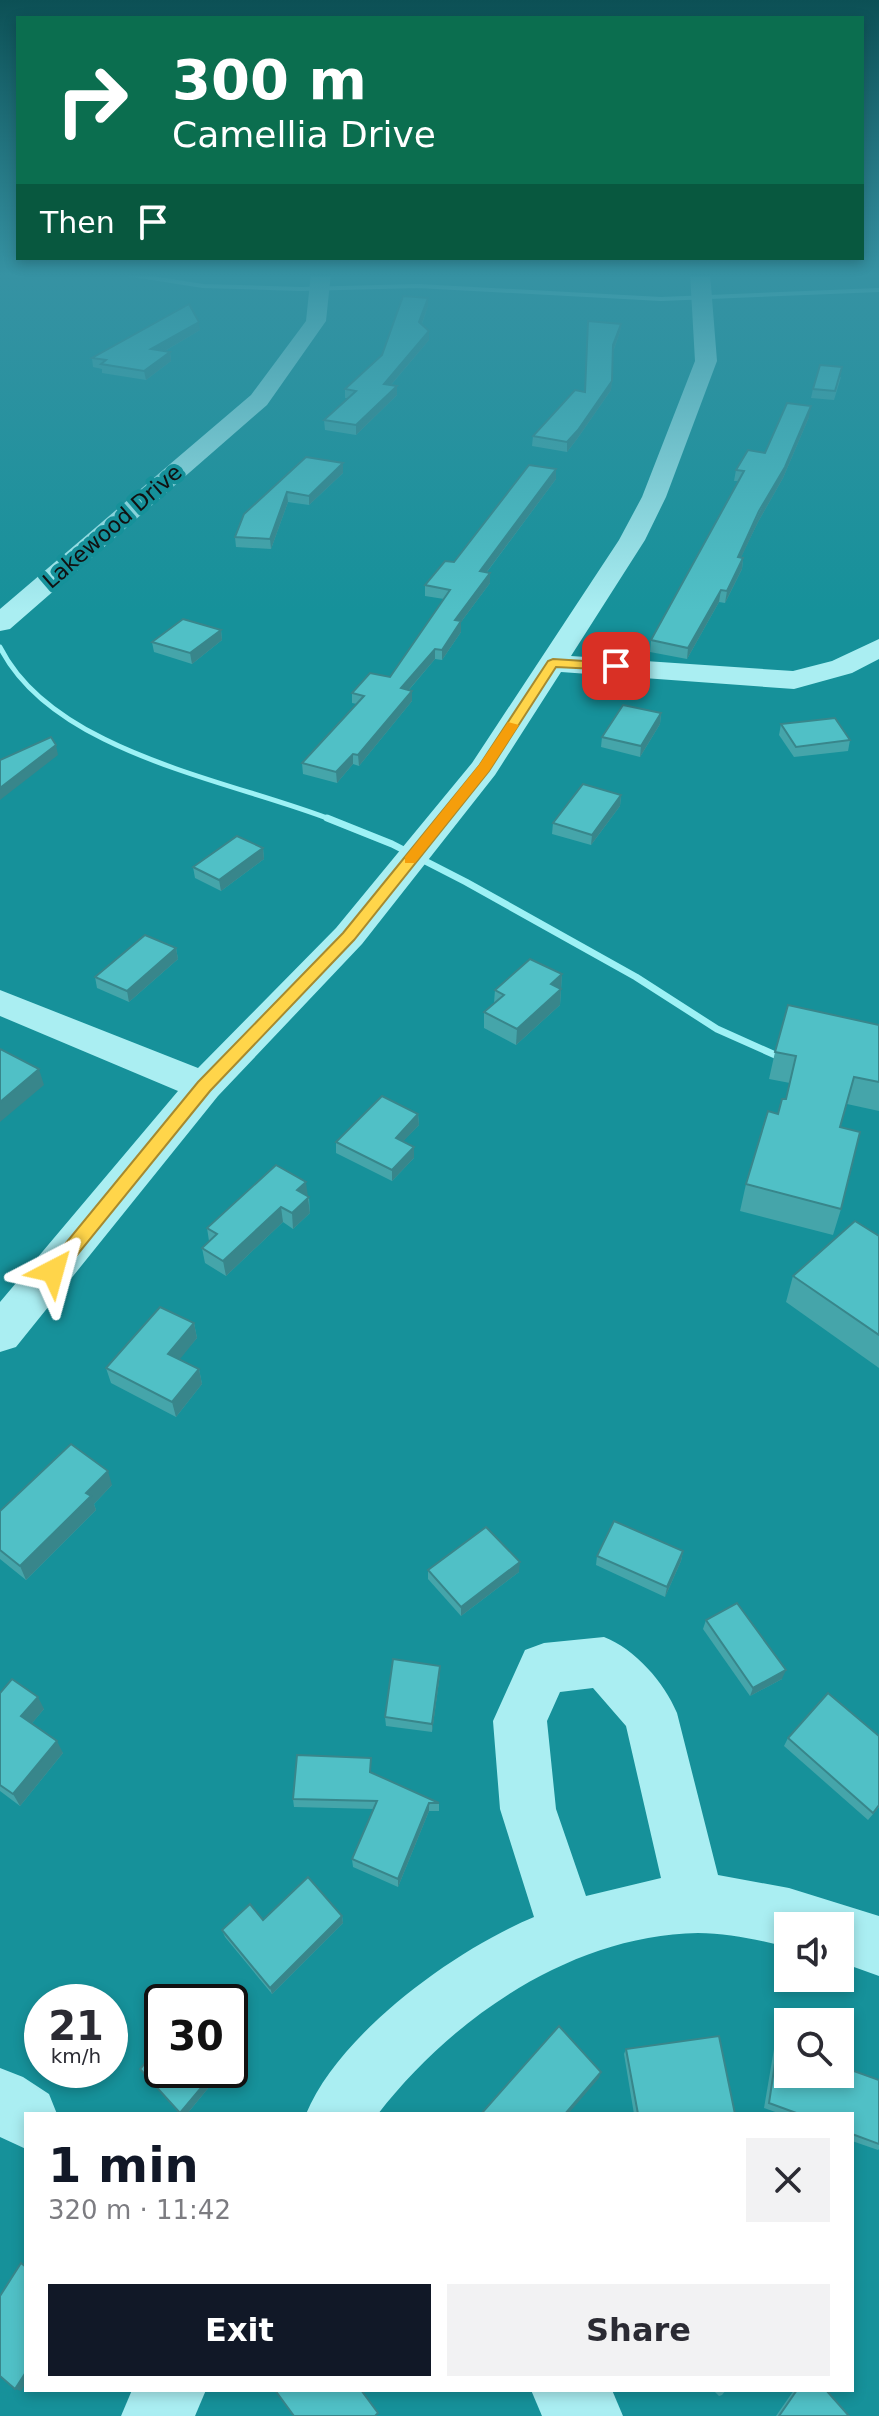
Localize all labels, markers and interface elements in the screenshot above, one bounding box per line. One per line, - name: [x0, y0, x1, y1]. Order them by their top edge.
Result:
- text: 300 m: [172, 47, 367, 112]
- icon: right: [40, 48, 144, 152]
- text: Camellia Drive: [172, 114, 436, 155]
- icon: arrive: [131, 200, 175, 244]
- text: Then: [40, 205, 115, 240]
- street label: Lakewood Drive: [38, 459, 187, 593]
- pin: [582, 632, 650, 700]
- icon: arrive: [594, 644, 638, 688]
- position arrow: [11, 1229, 95, 1313]
- map controls: [774, 1912, 854, 2088]
- button: sound: [774, 1912, 854, 1992]
- speed limit sign: 30: [144, 1984, 248, 2088]
- text: 21: [48, 2003, 104, 2049]
- button: search: [774, 2008, 854, 2088]
- text: km/h: [51, 2044, 101, 2068]
- text: 1 min: [48, 2137, 199, 2193]
- button: close: [746, 2138, 830, 2222]
- text: 320 m · 11:42: [48, 2195, 231, 2225]
- button: Exit: [48, 2284, 431, 2376]
- button: Share: [447, 2284, 830, 2376]

